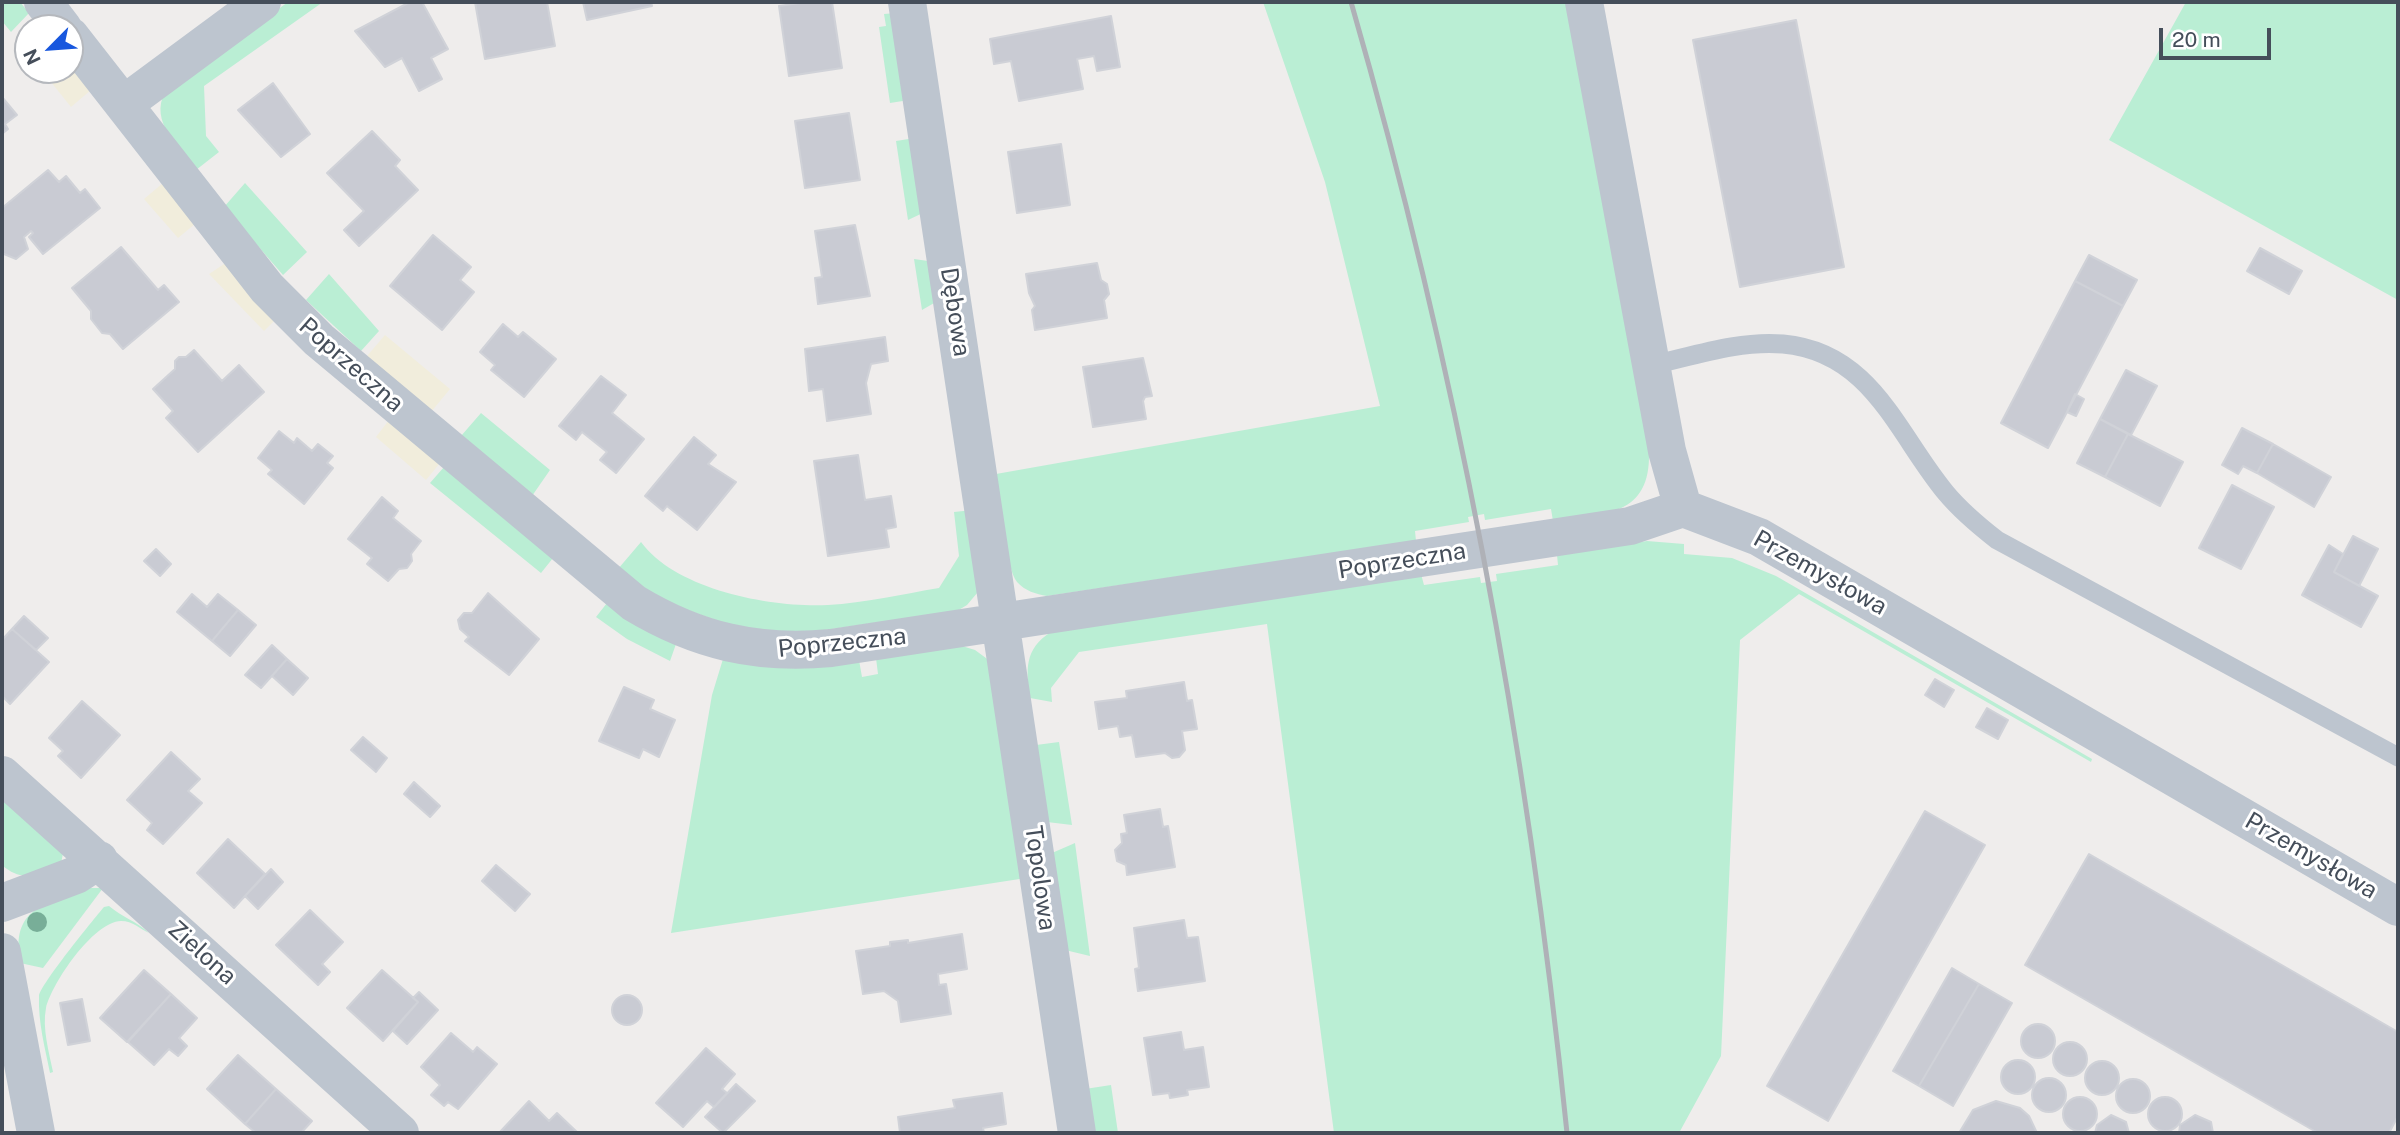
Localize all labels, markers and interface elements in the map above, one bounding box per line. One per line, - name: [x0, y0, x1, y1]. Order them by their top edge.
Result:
- north arrow: [14, 14, 84, 84]
- scale bar: [2162, 14, 2274, 58]
- text: 20 m: [2172, 27, 2221, 52]
- text: N: [19, 46, 45, 68]
- street label: Dębowa: [934, 265, 976, 359]
- street label: Poprzeczna: [293, 312, 409, 418]
- street label: Przemysłowa: [1748, 525, 1892, 621]
- street label: Poprzeczna: [1336, 537, 1468, 585]
- street label: Poprzeczna: [776, 622, 908, 664]
- street label: Przemysłowa: [2240, 807, 2382, 905]
- street label: Topolowa: [1018, 824, 1062, 932]
- street label: Zielona: [162, 915, 242, 991]

